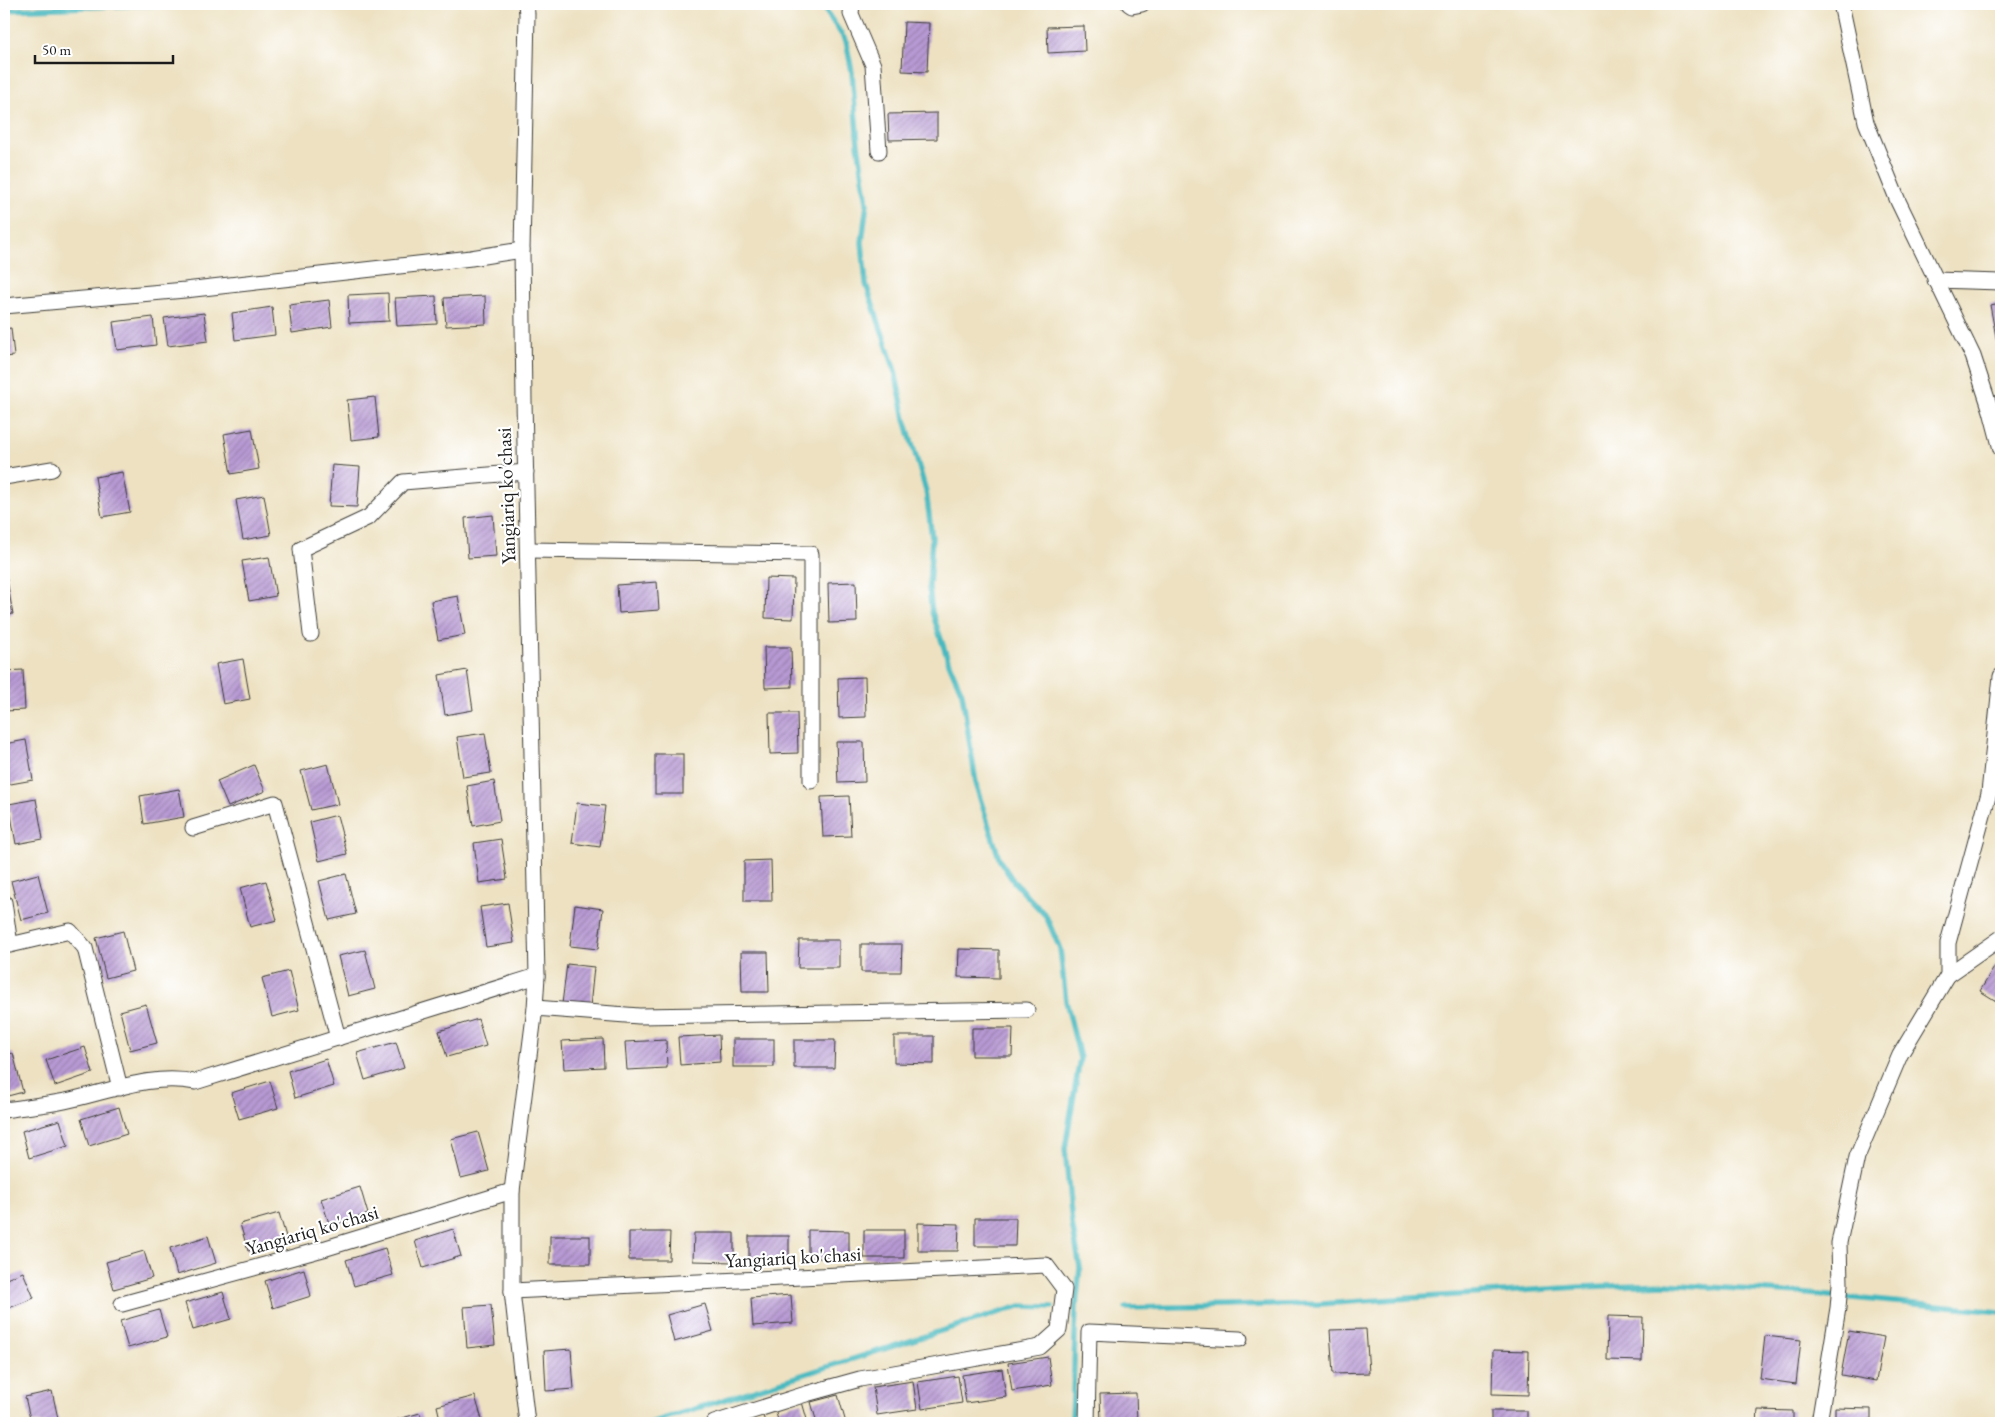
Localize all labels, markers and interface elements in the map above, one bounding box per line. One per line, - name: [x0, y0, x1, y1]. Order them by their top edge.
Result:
- scale bar: [35, 32, 172, 64]
- text: 50 m: [42, 40, 71, 59]
- street label: Yangiariq ko'chasi: [491, 427, 521, 565]
- street label: Yangiariq ko'chasi: [243, 1199, 381, 1261]
- street label: Yangiariq ko'chasi: [724, 1240, 862, 1274]

